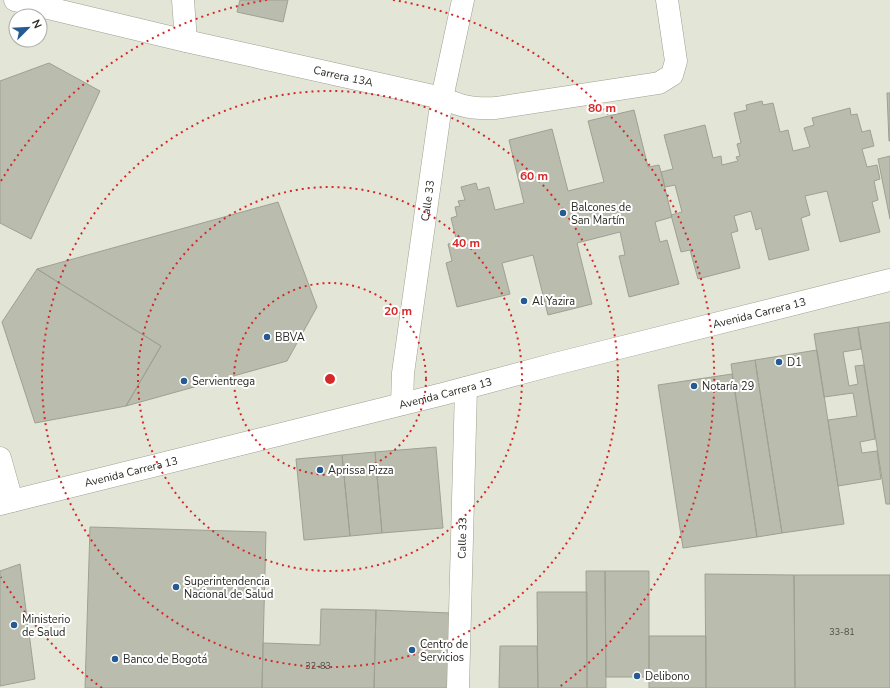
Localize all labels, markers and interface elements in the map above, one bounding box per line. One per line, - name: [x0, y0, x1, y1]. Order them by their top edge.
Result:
- north arrow: [8, 8, 48, 48]
- text: N: [28, 17, 45, 31]
- street label: Carrera 13A: [312, 63, 374, 90]
- text: 80 m: [588, 100, 616, 116]
- text: 60 m: [520, 168, 548, 184]
- street label: Calle 33: [418, 179, 438, 222]
- place label: Balcones de San Martín: [571, 200, 631, 228]
- marker: Balcones de San Martín: [558, 208, 568, 218]
- text: 40 m: [452, 235, 480, 251]
- place label: Al Yazira: [532, 294, 575, 309]
- street label: Avenida Carrera 13: [711, 294, 808, 332]
- marker: Al Yazira: [519, 296, 529, 306]
- text: 20 m: [384, 303, 412, 319]
- place label: BBVA: [275, 330, 305, 345]
- marker: BBVA: [262, 332, 272, 342]
- place label: D1: [787, 355, 802, 370]
- marker: D1: [774, 357, 784, 367]
- centre of rings: [323, 372, 337, 386]
- place label: Servientrega: [192, 374, 255, 389]
- street label: Avenida Carrera 13: [397, 374, 494, 413]
- marker: Servientrega: [179, 376, 189, 386]
- place label: Notaría 29: [702, 379, 754, 394]
- marker: Notaría 29: [689, 381, 699, 391]
- street label: Avenida Carrera 13: [83, 453, 179, 491]
- place label: Aprissa Pizza: [328, 463, 394, 478]
- marker: Aprissa Pizza: [315, 465, 325, 475]
- street label: Calle 33: [454, 517, 471, 559]
- place label: Superintendencia Nacional de Salud: [184, 574, 273, 602]
- marker: Superintendencia Nacional de Salud: [171, 582, 181, 592]
- place label: Ministerio de Salud: [22, 612, 70, 640]
- marker: Ministerio de Salud: [9, 620, 19, 630]
- house number: 33-81: [829, 626, 855, 638]
- place label: Centro de Servicios: [420, 637, 468, 665]
- marker: Centro de Servicios: [407, 645, 417, 655]
- place label: Banco de Bogotá: [123, 652, 207, 667]
- marker: Banco de Bogotá: [110, 654, 120, 664]
- house number: 32-83: [305, 660, 331, 672]
- place label: Delibono: [645, 669, 690, 684]
- marker: Delibono: [632, 671, 642, 681]

